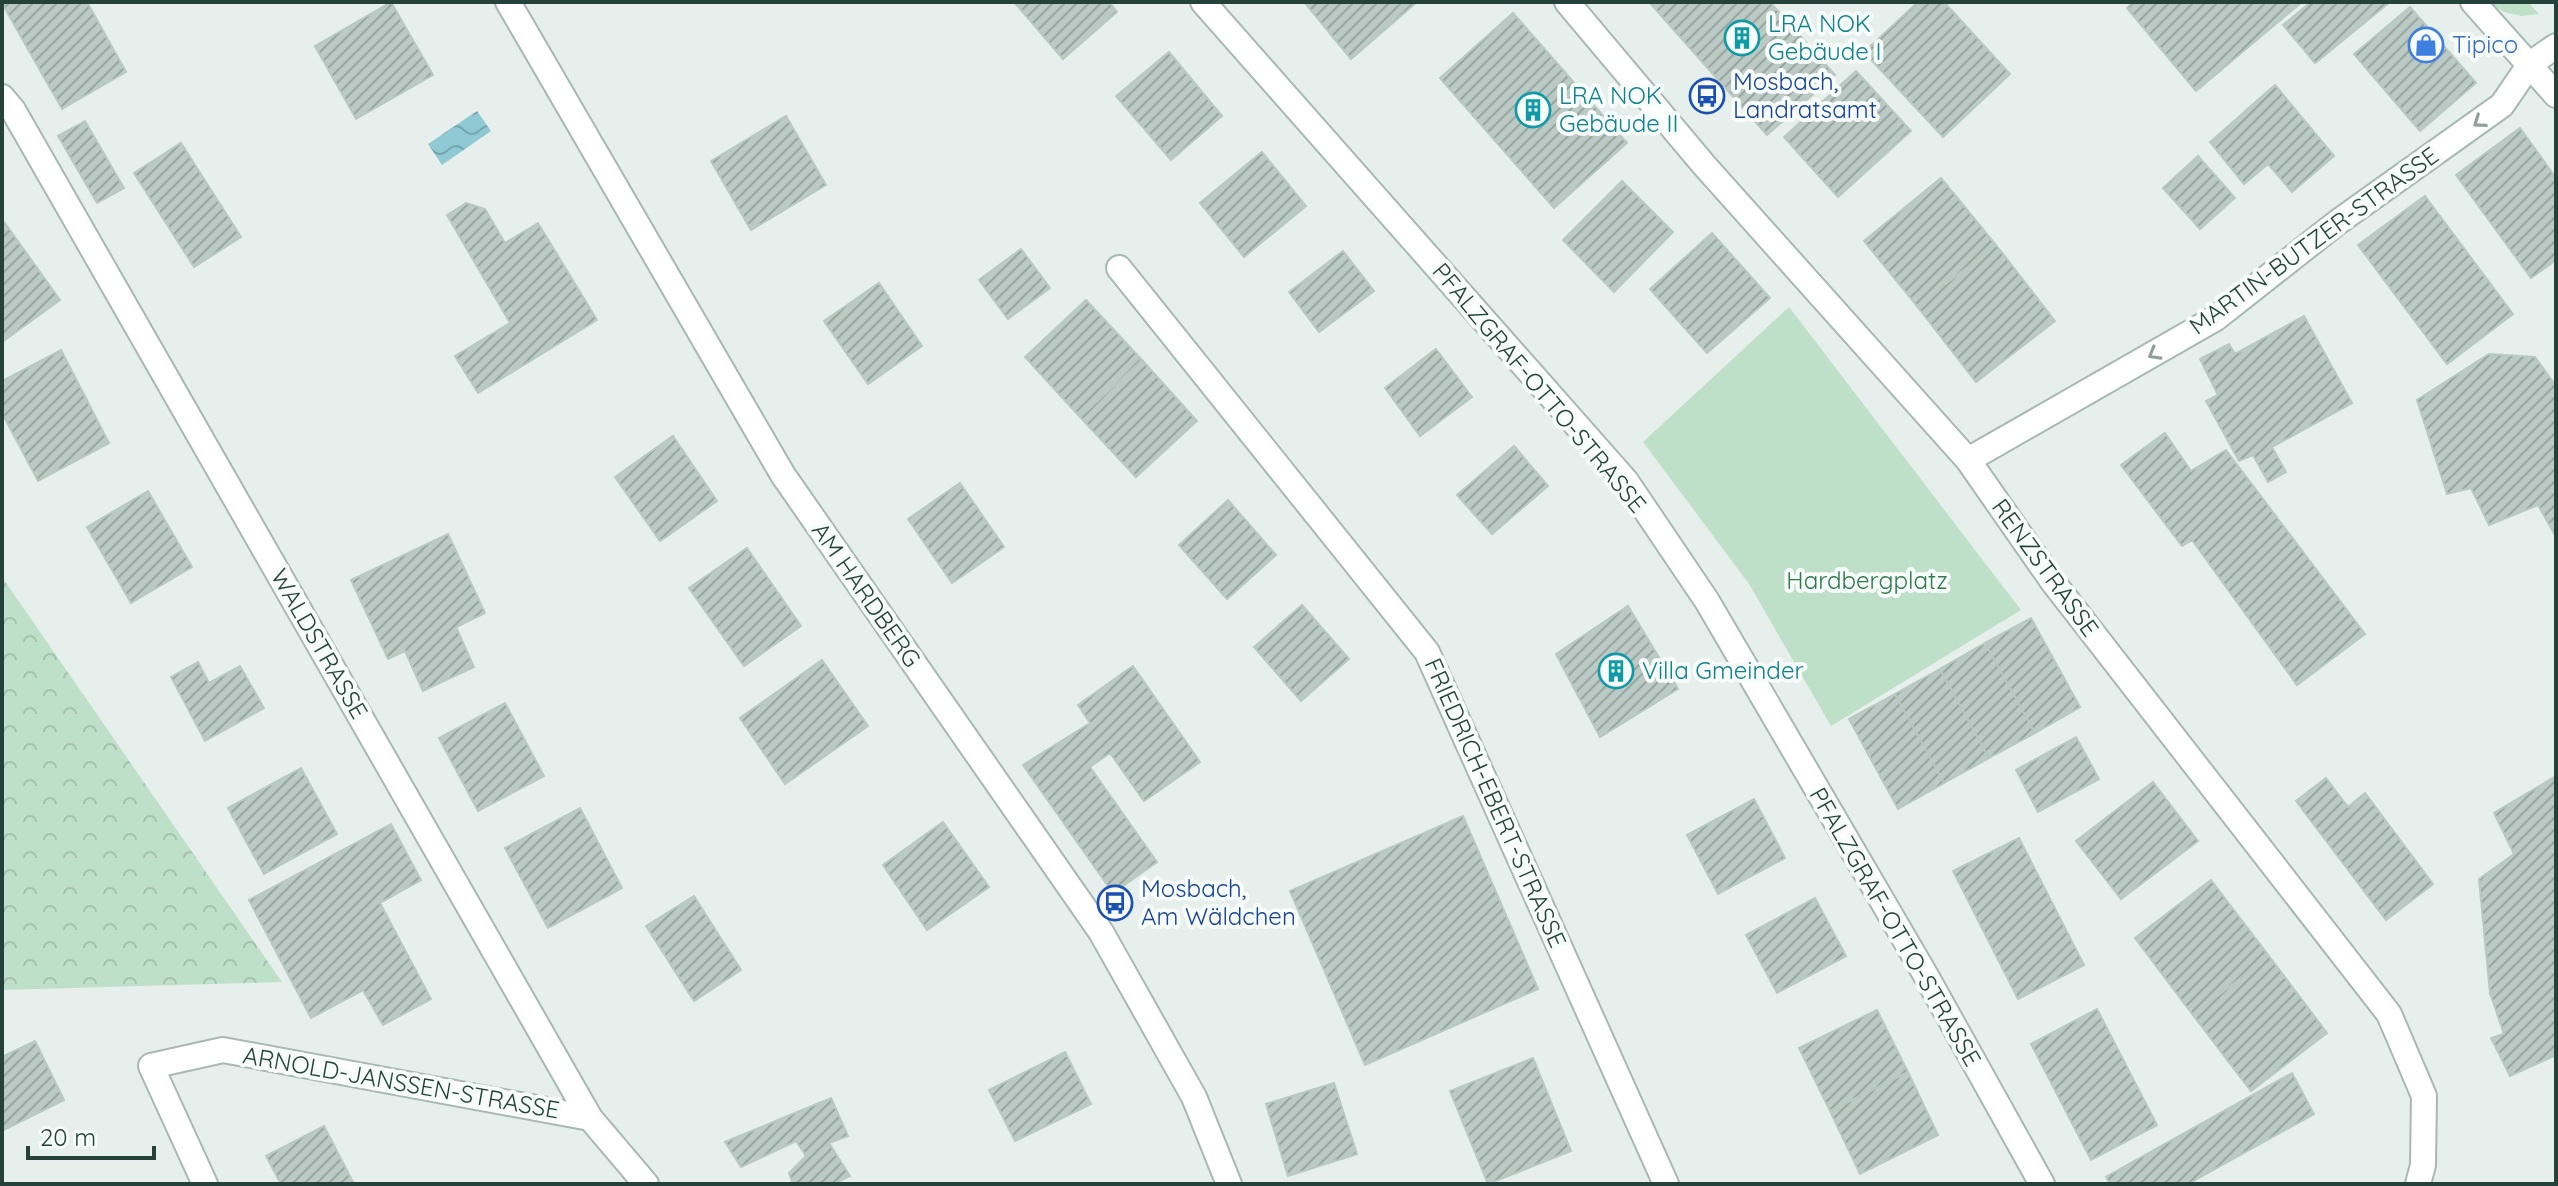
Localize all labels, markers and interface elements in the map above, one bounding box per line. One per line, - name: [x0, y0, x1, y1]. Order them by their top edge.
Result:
- place label: LRA NOK Gebäude I: [1768, 8, 1881, 66]
- building icon: LRA NOK Gebäude I: [1723, 19, 1761, 57]
- shop icon: Tipico: [2407, 26, 2445, 64]
- place label: Tipico: [2452, 29, 2518, 59]
- place label: Mosbach, Landratsamt: [1733, 66, 1877, 124]
- bus stop icon: Mosbach, Landratsamt: [1688, 77, 1726, 115]
- place label: LRA NOK Gebäude II: [1559, 80, 1678, 138]
- building icon: LRA NOK Gebäude II: [1514, 91, 1552, 129]
- one-way arrow: [2474, 112, 2488, 127]
- street label: MARTIN-BUTZER-STRASSE: [2183, 140, 2444, 341]
- street label: PFALZGRAF-OTTO-STRASSE: [1426, 256, 1653, 518]
- one-way arrow: [2148, 344, 2163, 360]
- street label: RENZSTRASSE: [1986, 493, 2106, 642]
- street label: AM HARDBERG: [806, 516, 928, 673]
- street label: WALDSTRASSE: [265, 563, 375, 724]
- park label: Hardbergplatz: [1786, 565, 1948, 595]
- building icon: Villa Gmeinder: [1597, 652, 1635, 690]
- street label: FRIEDRICH-EBERT-STRASSE: [1418, 653, 1573, 952]
- place label: Villa Gmeinder: [1642, 655, 1804, 685]
- street label: PFALZGRAF-OTTO-STRASSE: [1804, 782, 1988, 1071]
- place label: Mosbach, Am Wäldchen: [1141, 873, 1296, 931]
- bus stop icon: Mosbach, Am Wäldchen: [1096, 884, 1134, 922]
- street label: ARNOLD-JANSSEN-STRASSE: [241, 1039, 562, 1125]
- scale bar: [28, 1110, 154, 1160]
- text: 20 m: [40, 1122, 96, 1152]

